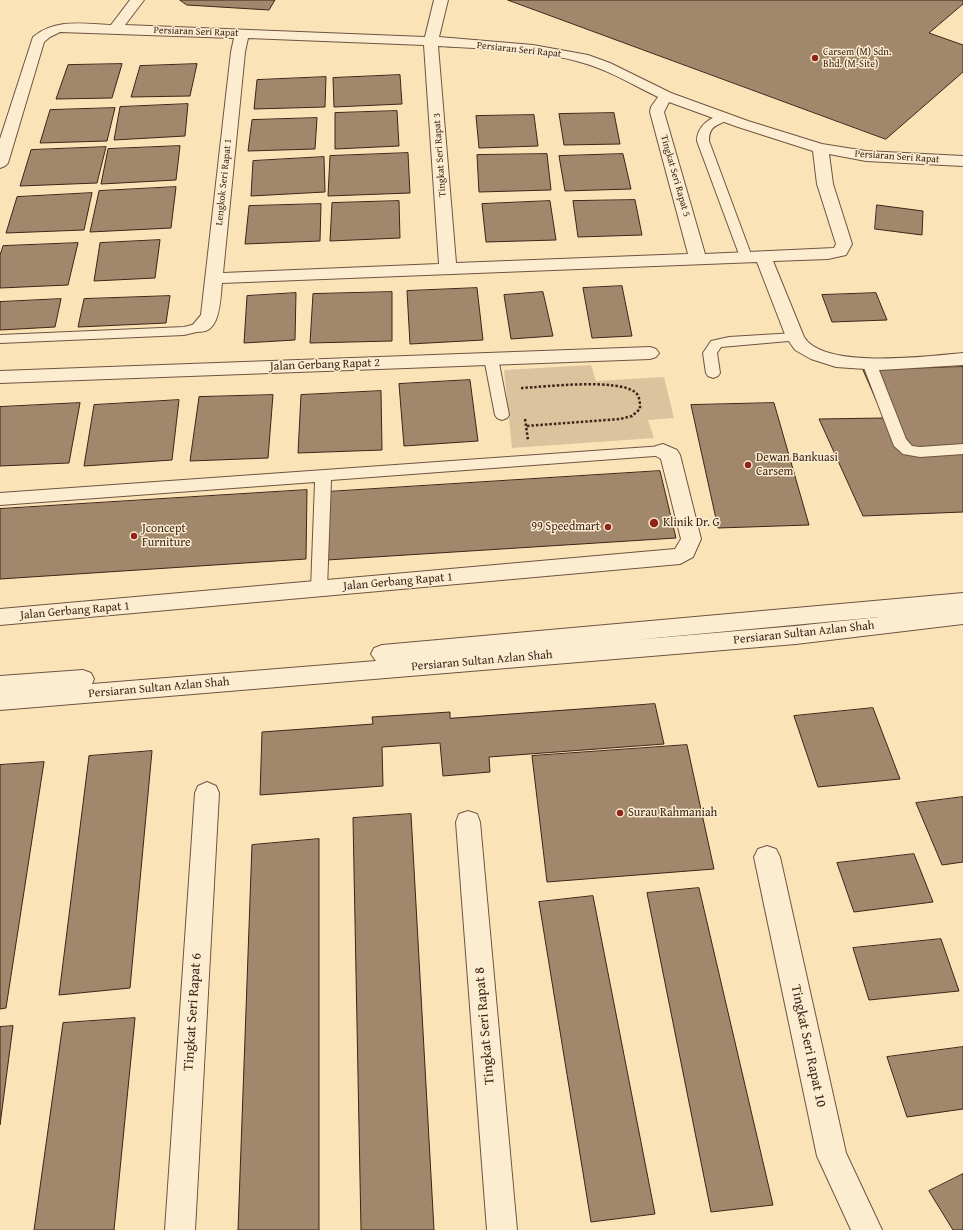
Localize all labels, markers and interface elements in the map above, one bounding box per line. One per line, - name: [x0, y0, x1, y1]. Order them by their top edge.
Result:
- street label: Persiaran Seri Rapat: [153, 25, 239, 39]
- street label: Persiaran Seri Rapat: [476, 40, 562, 60]
- place label: Carsem (M) Sdn. Bhd. (M-Site): [823, 46, 891, 70]
- marker: Carsem (M) Sdn. Bhd. (M-Site): [810, 53, 820, 63]
- street label: Tingkat Seri Rapat 3: [431, 112, 449, 198]
- street label: Tingkat Seri Rapat 5: [658, 134, 692, 218]
- street label: Lengkok Seri Rapat 1: [213, 138, 235, 226]
- street label: Persiaran Seri Rapat: [854, 148, 940, 166]
- street label: Jalan Gerbang Rapat 2: [270, 356, 380, 374]
- place label: Dewan Bankuasi Carsem: [756, 451, 838, 479]
- marker: Dewan Bankuasi Carsem: [743, 460, 753, 470]
- place label: Klinik Dr. G: [663, 516, 720, 530]
- marker: Klinik Dr. G: [648, 517, 660, 529]
- place label: 99 Speedmart: [531, 520, 600, 534]
- place label: Jconcept Furniture: [142, 522, 191, 550]
- marker: 99 Speedmart: [603, 522, 613, 532]
- marker: Jconcept Furniture: [129, 531, 139, 541]
- street label: Jalan Gerbang Rapat 1: [343, 570, 453, 594]
- street label: Jalan Gerbang Rapat 1: [20, 599, 130, 623]
- street label: Persiaran Sultan Azlan Shah: [733, 618, 875, 648]
- street label: Persiaran Sultan Azlan Shah: [411, 648, 553, 674]
- street label: Persiaran Sultan Azlan Shah: [88, 675, 230, 701]
- place label: Surau Rahmaniah: [628, 806, 717, 820]
- marker: Surau Rahmaniah: [615, 808, 625, 818]
- street label: Tingkat Seri Rapat 6: [180, 952, 206, 1072]
- street label: Tingkat Seri Rapat 8: [471, 966, 499, 1086]
- street label: Tingkat Seri Rapat 10: [787, 983, 829, 1109]

